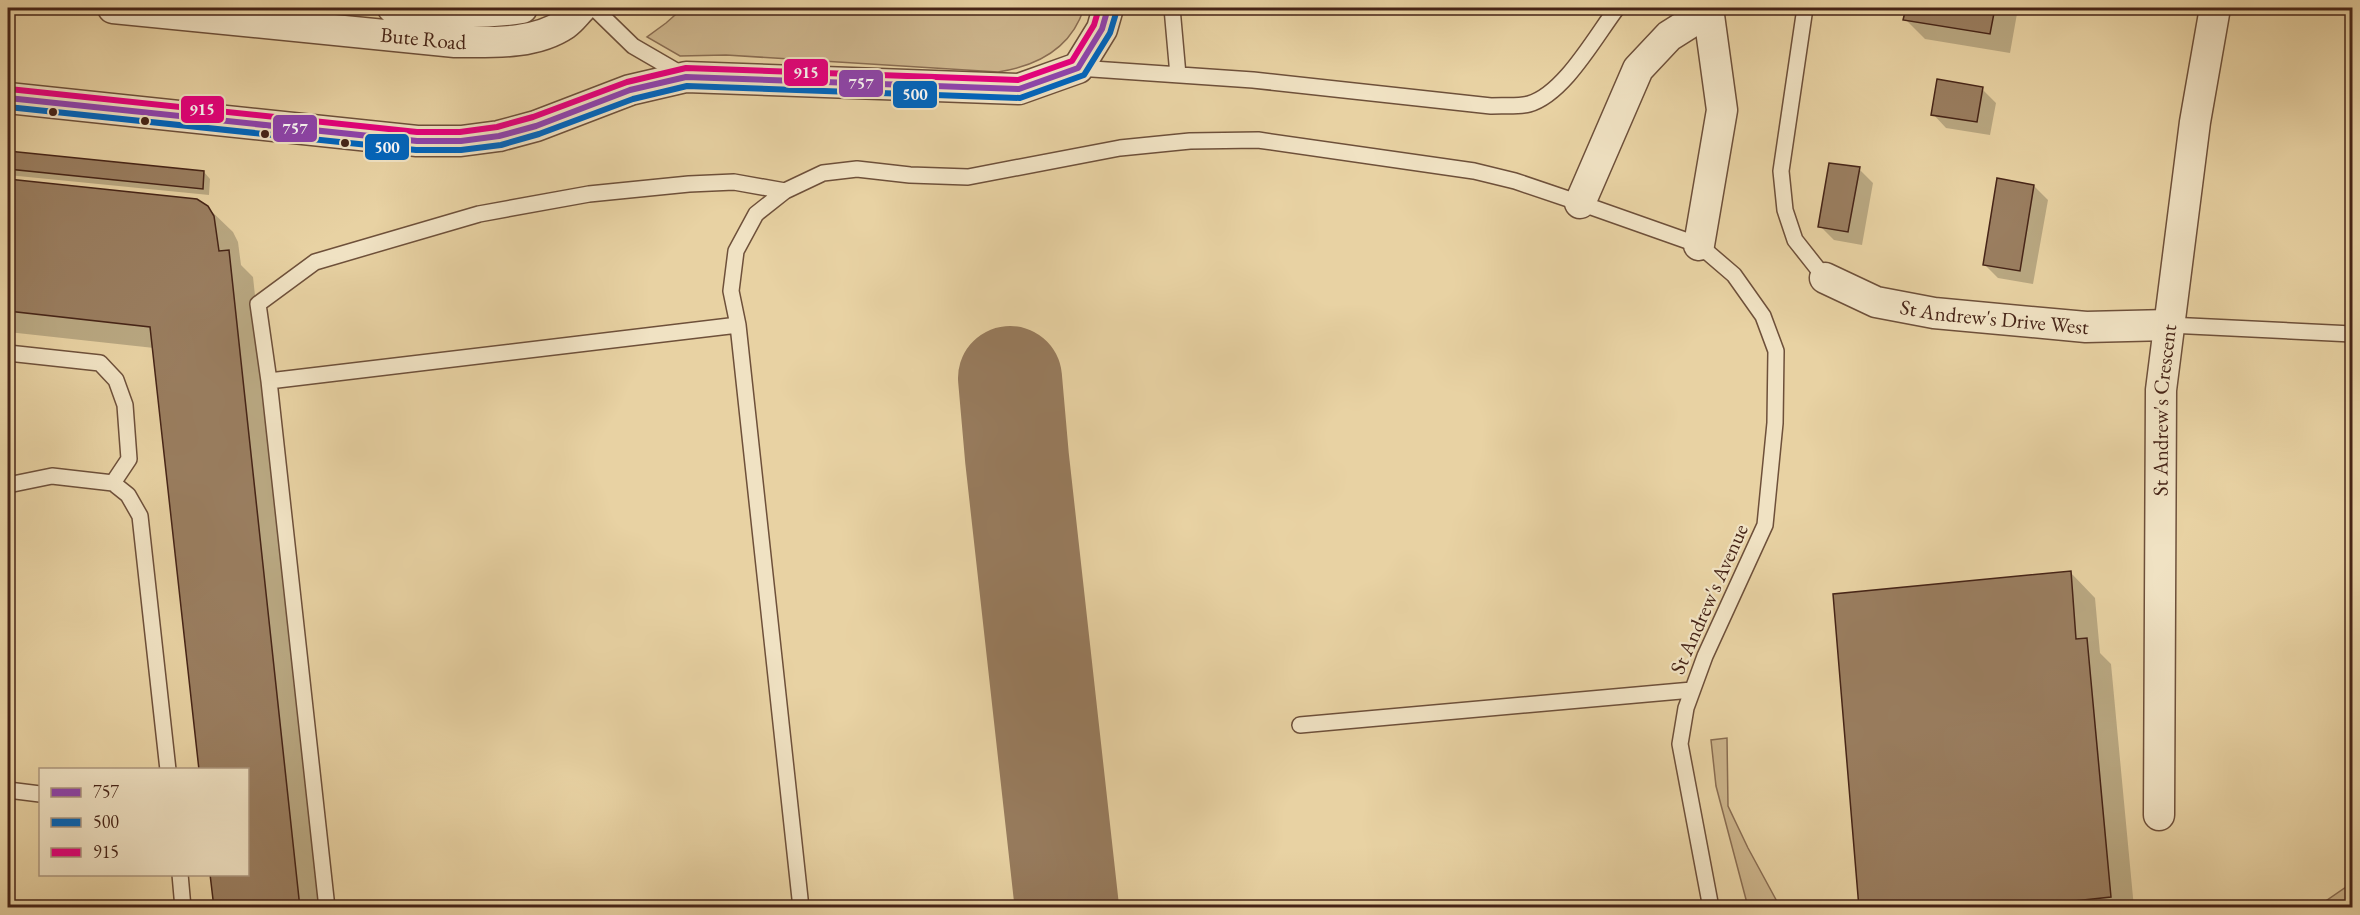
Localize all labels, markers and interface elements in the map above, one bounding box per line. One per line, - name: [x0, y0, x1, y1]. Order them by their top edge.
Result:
- street label: Bute Road: [379, 21, 467, 55]
- line badge: 915: [783, 58, 829, 87]
- text: 915: [793, 62, 819, 83]
- line badge: 757: [838, 69, 884, 98]
- text: 757: [848, 73, 874, 94]
- line badge: 500: [892, 80, 938, 109]
- text: 500: [902, 84, 928, 105]
- line badge: 915: [180, 95, 225, 124]
- text: 915: [189, 99, 215, 120]
- unlabelled marker: [47, 106, 59, 118]
- line badge: 757: [272, 114, 318, 143]
- unlabelled marker: [139, 115, 151, 127]
- text: 757: [282, 118, 308, 139]
- unlabelled marker: [259, 128, 271, 140]
- line badge: 500: [364, 133, 410, 161]
- unlabelled marker: [339, 137, 351, 149]
- text: 500: [374, 137, 400, 158]
- street label: St Andrew's Drive West: [1898, 293, 2090, 340]
- street label: St Andrew's Crescent: [2147, 322, 2182, 496]
- street label: St Andrew's Avenue: [1663, 519, 1754, 678]
- legend: [39, 768, 249, 876]
- text: 757: [93, 780, 119, 803]
- text: 500: [93, 810, 119, 833]
- text: 915: [93, 840, 119, 863]

